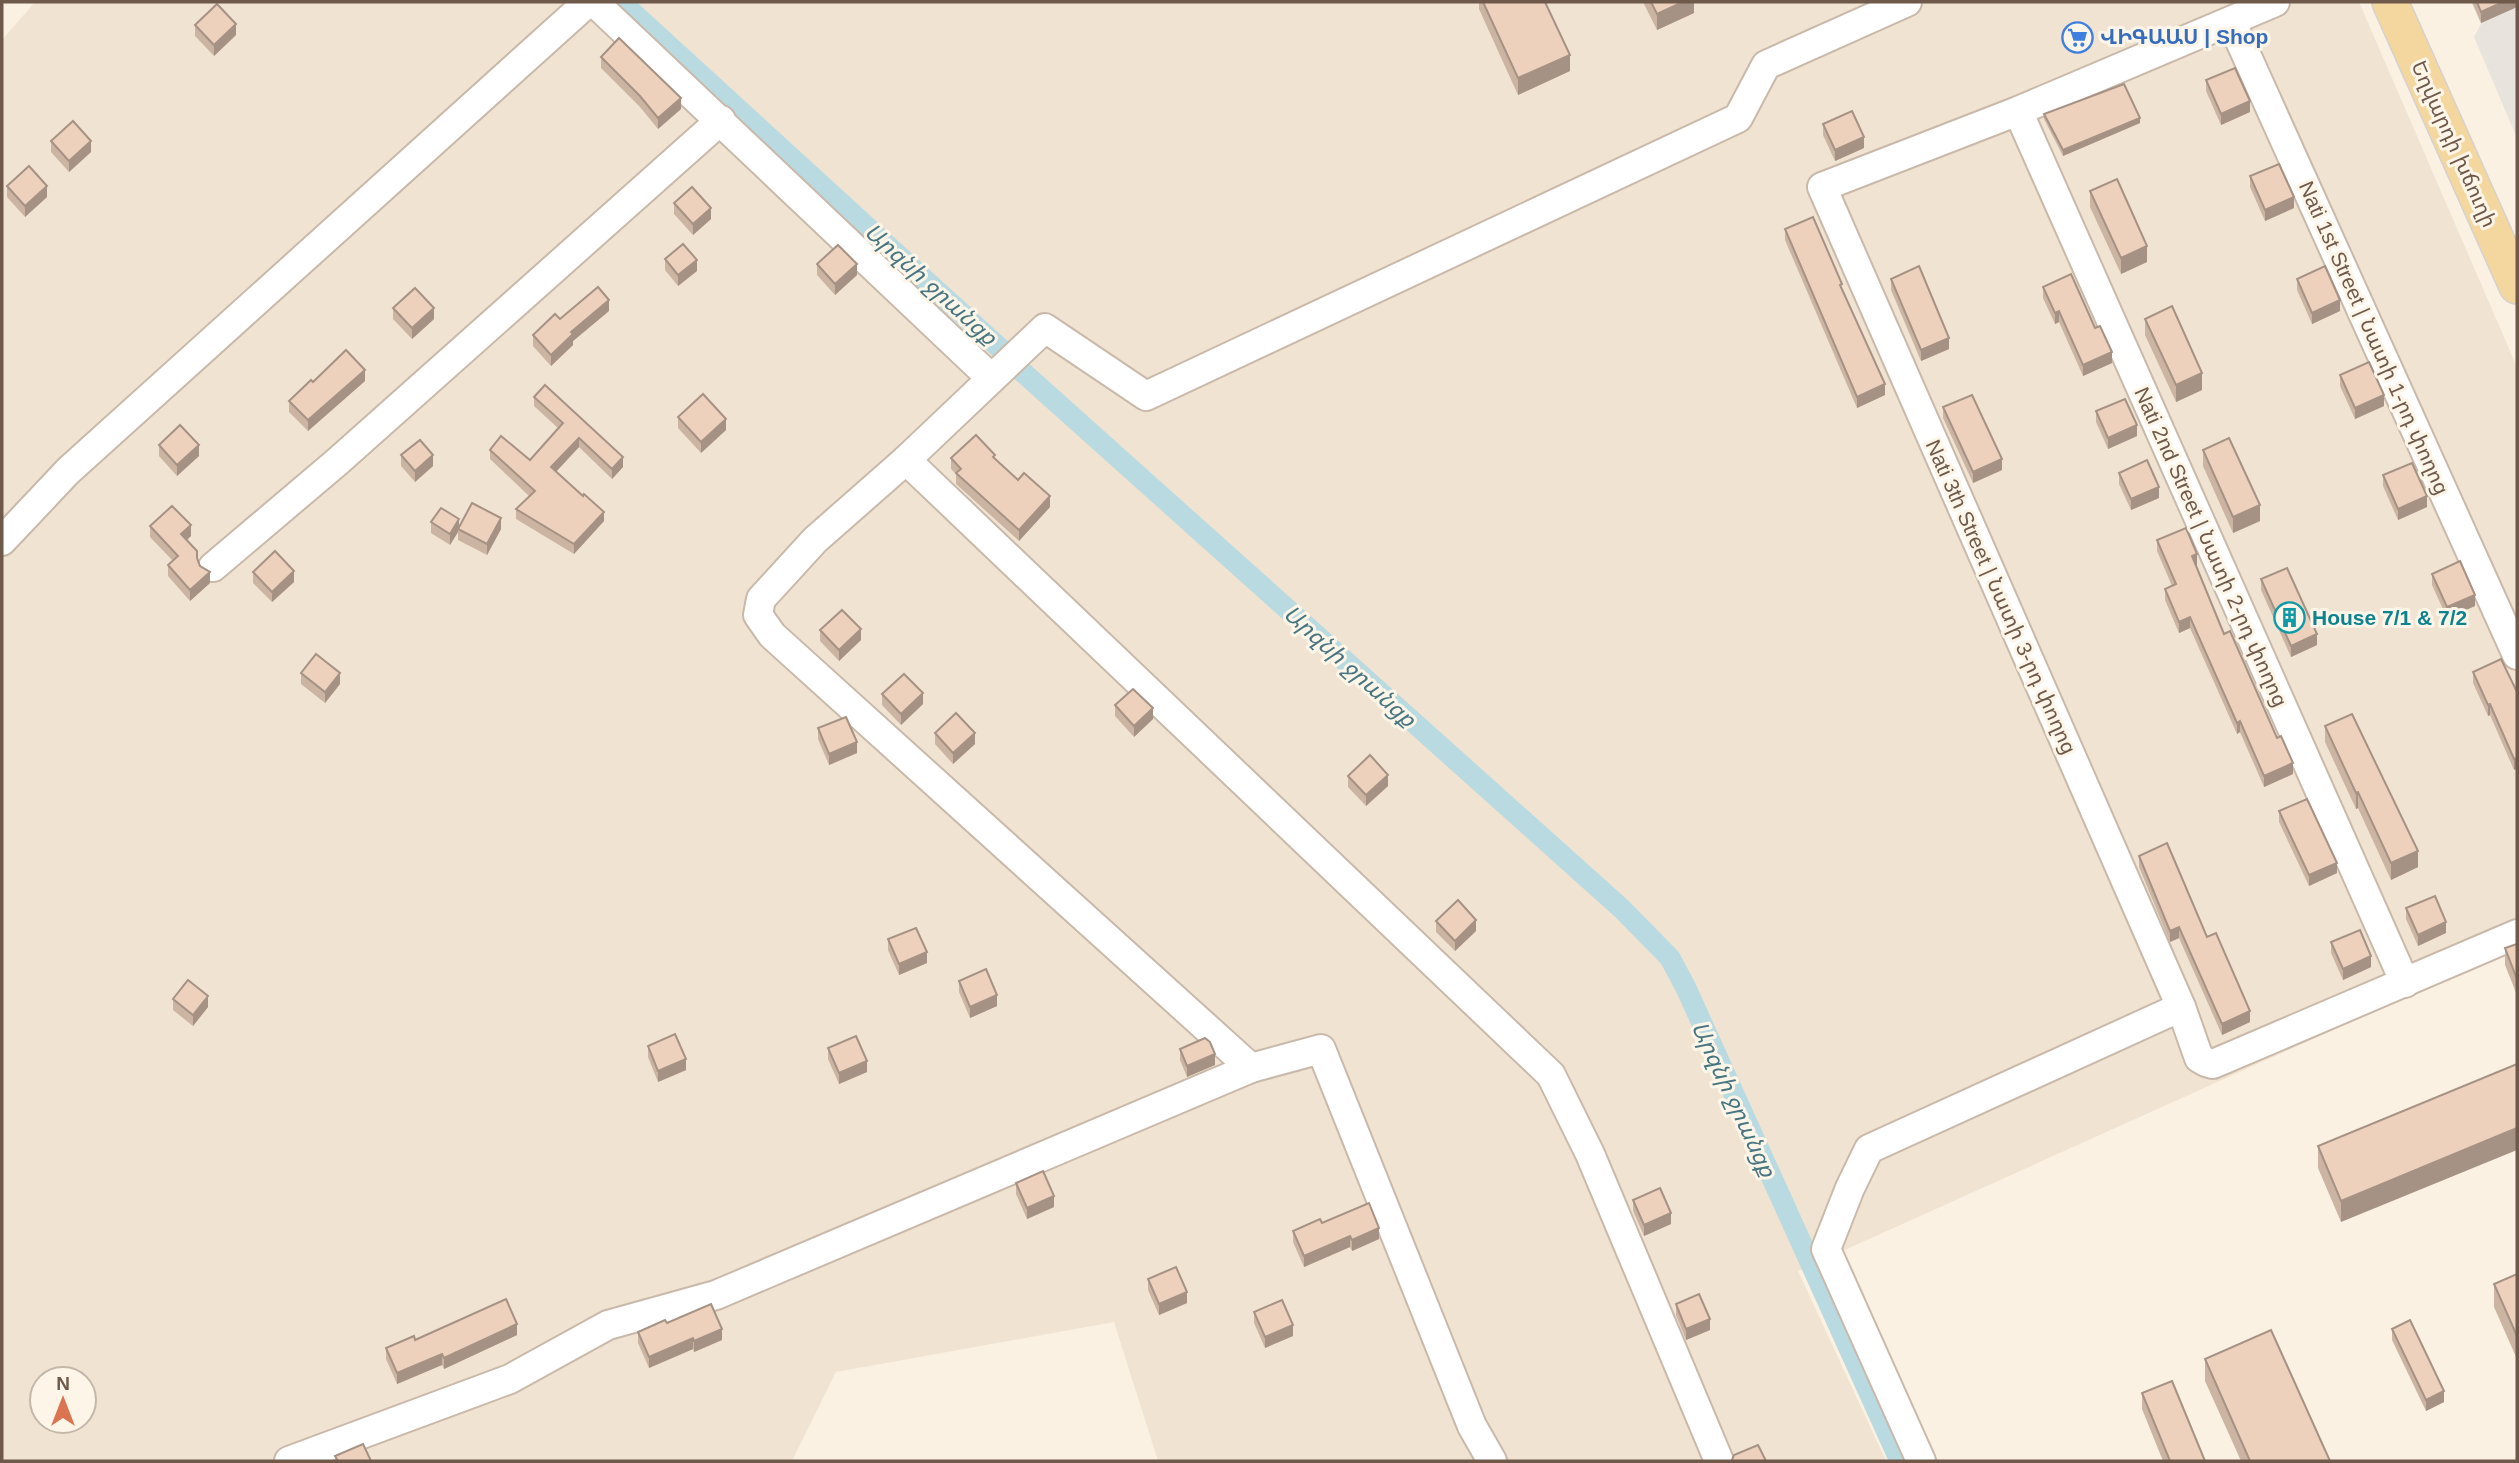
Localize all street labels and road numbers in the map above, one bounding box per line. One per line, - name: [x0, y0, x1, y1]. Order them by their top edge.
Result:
- street label: Եղվարդի խճուղի: [2407, 57, 2501, 231]
- street label: Nati 1st Street | Նատի 1-րդ փողոց: [2294, 178, 2454, 498]
- street label: Nati 2nd Street | Նատի 2-րդ փողոց: [2129, 383, 2293, 711]
- street label: Nati 3th Street | Նատի 3-րդ փողոց: [1921, 436, 2081, 758]

